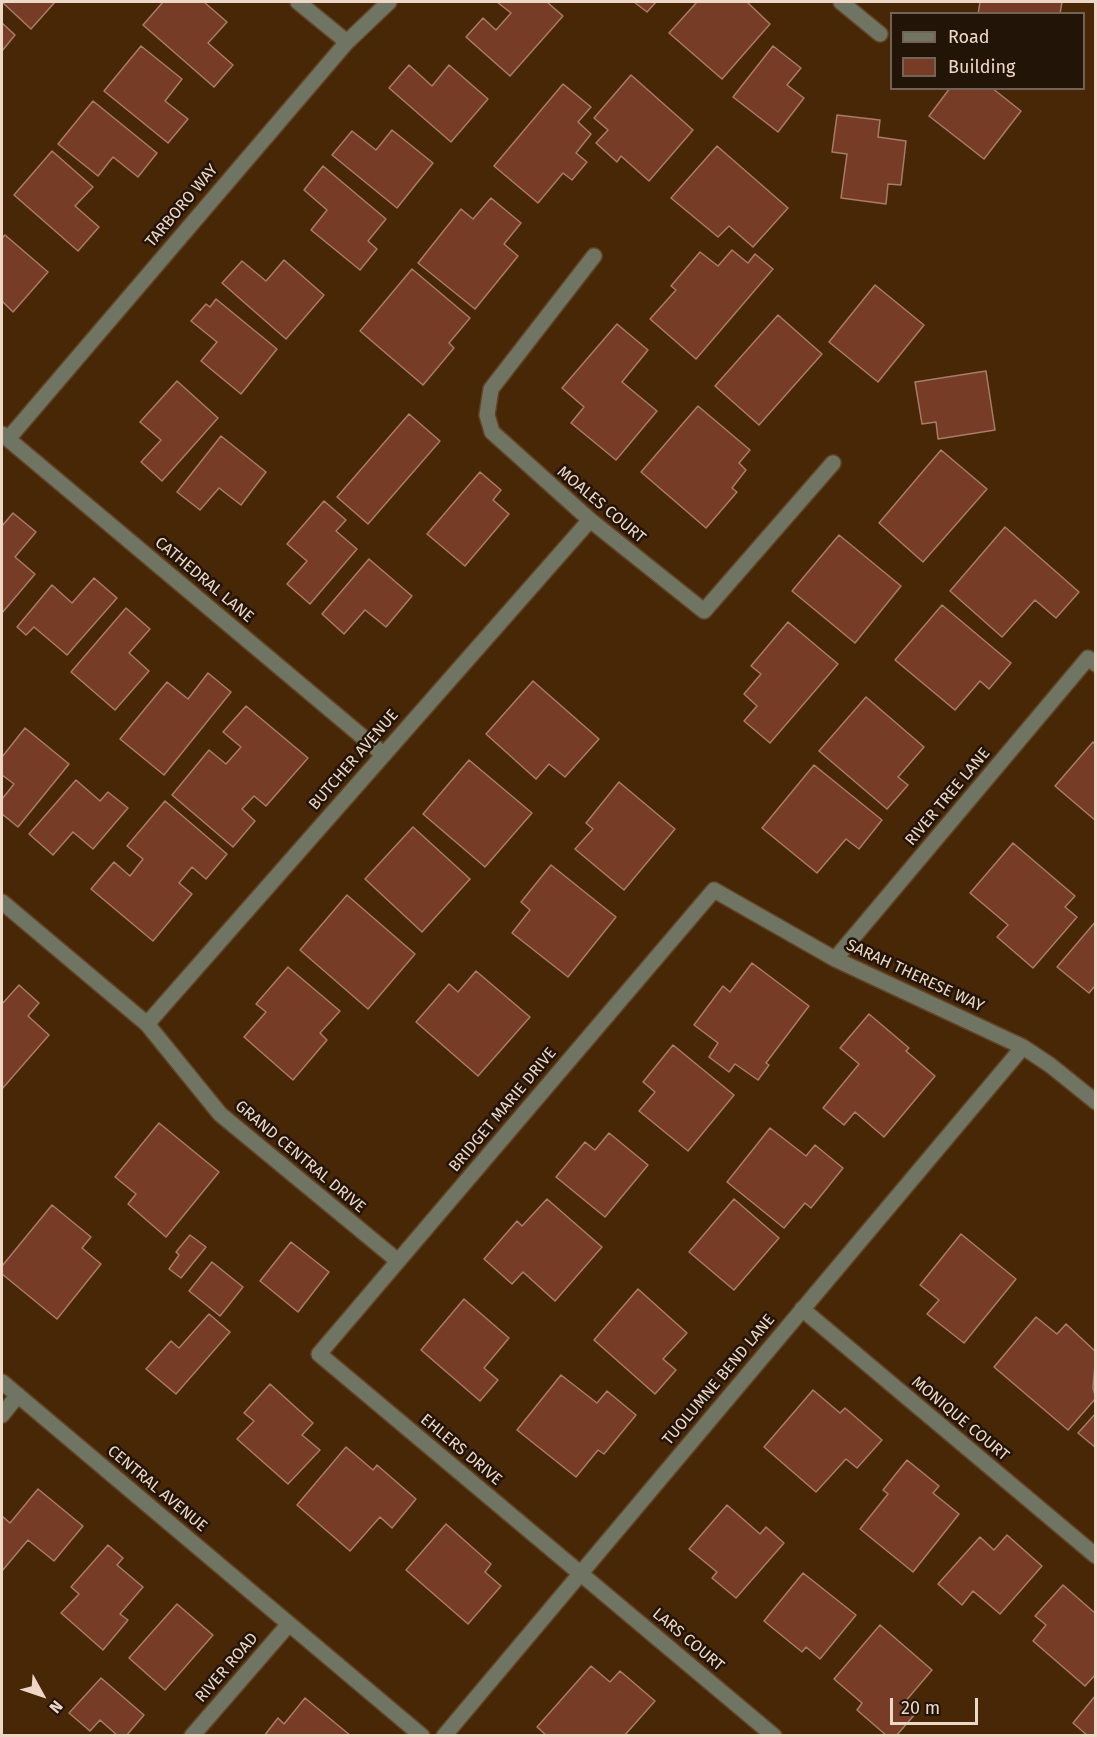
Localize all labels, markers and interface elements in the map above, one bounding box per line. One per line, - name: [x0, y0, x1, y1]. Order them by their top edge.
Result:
- legend: [890, 12, 1085, 90]
- text: Road: [948, 26, 990, 48]
- text: Building: [948, 56, 1015, 78]
- street label: TARBORO WAY: [142, 161, 222, 251]
- street label: MOALES COURT: [553, 462, 649, 548]
- street label: CATHEDRAL LANE: [151, 533, 257, 627]
- street label: BUTCHER AVENUE: [305, 706, 403, 814]
- street label: RIVER TREE LANE: [902, 744, 994, 850]
- street label: SARAH THERESE WAY: [843, 936, 987, 1016]
- street label: BRIDGET MARIE DRIVE: [445, 1044, 561, 1176]
- street label: GRAND CENTRAL DRIVE: [231, 1097, 369, 1217]
- street label: TUOLUMNE BEND LANE: [659, 1311, 779, 1449]
- street label: MONIQUE COURT: [907, 1373, 1013, 1465]
- street label: EHLERS DRIVE: [416, 1410, 506, 1490]
- street label: CENTRAL AVENUE: [103, 1442, 211, 1536]
- street label: LARS COURT: [648, 1604, 728, 1676]
- street label: RIVER ROAD: [192, 1629, 262, 1707]
- north arrow: [12, 1665, 72, 1725]
- scale bar: [893, 1686, 982, 1724]
- text: N: [45, 1697, 67, 1717]
- text: 20 m: [901, 1697, 940, 1719]

